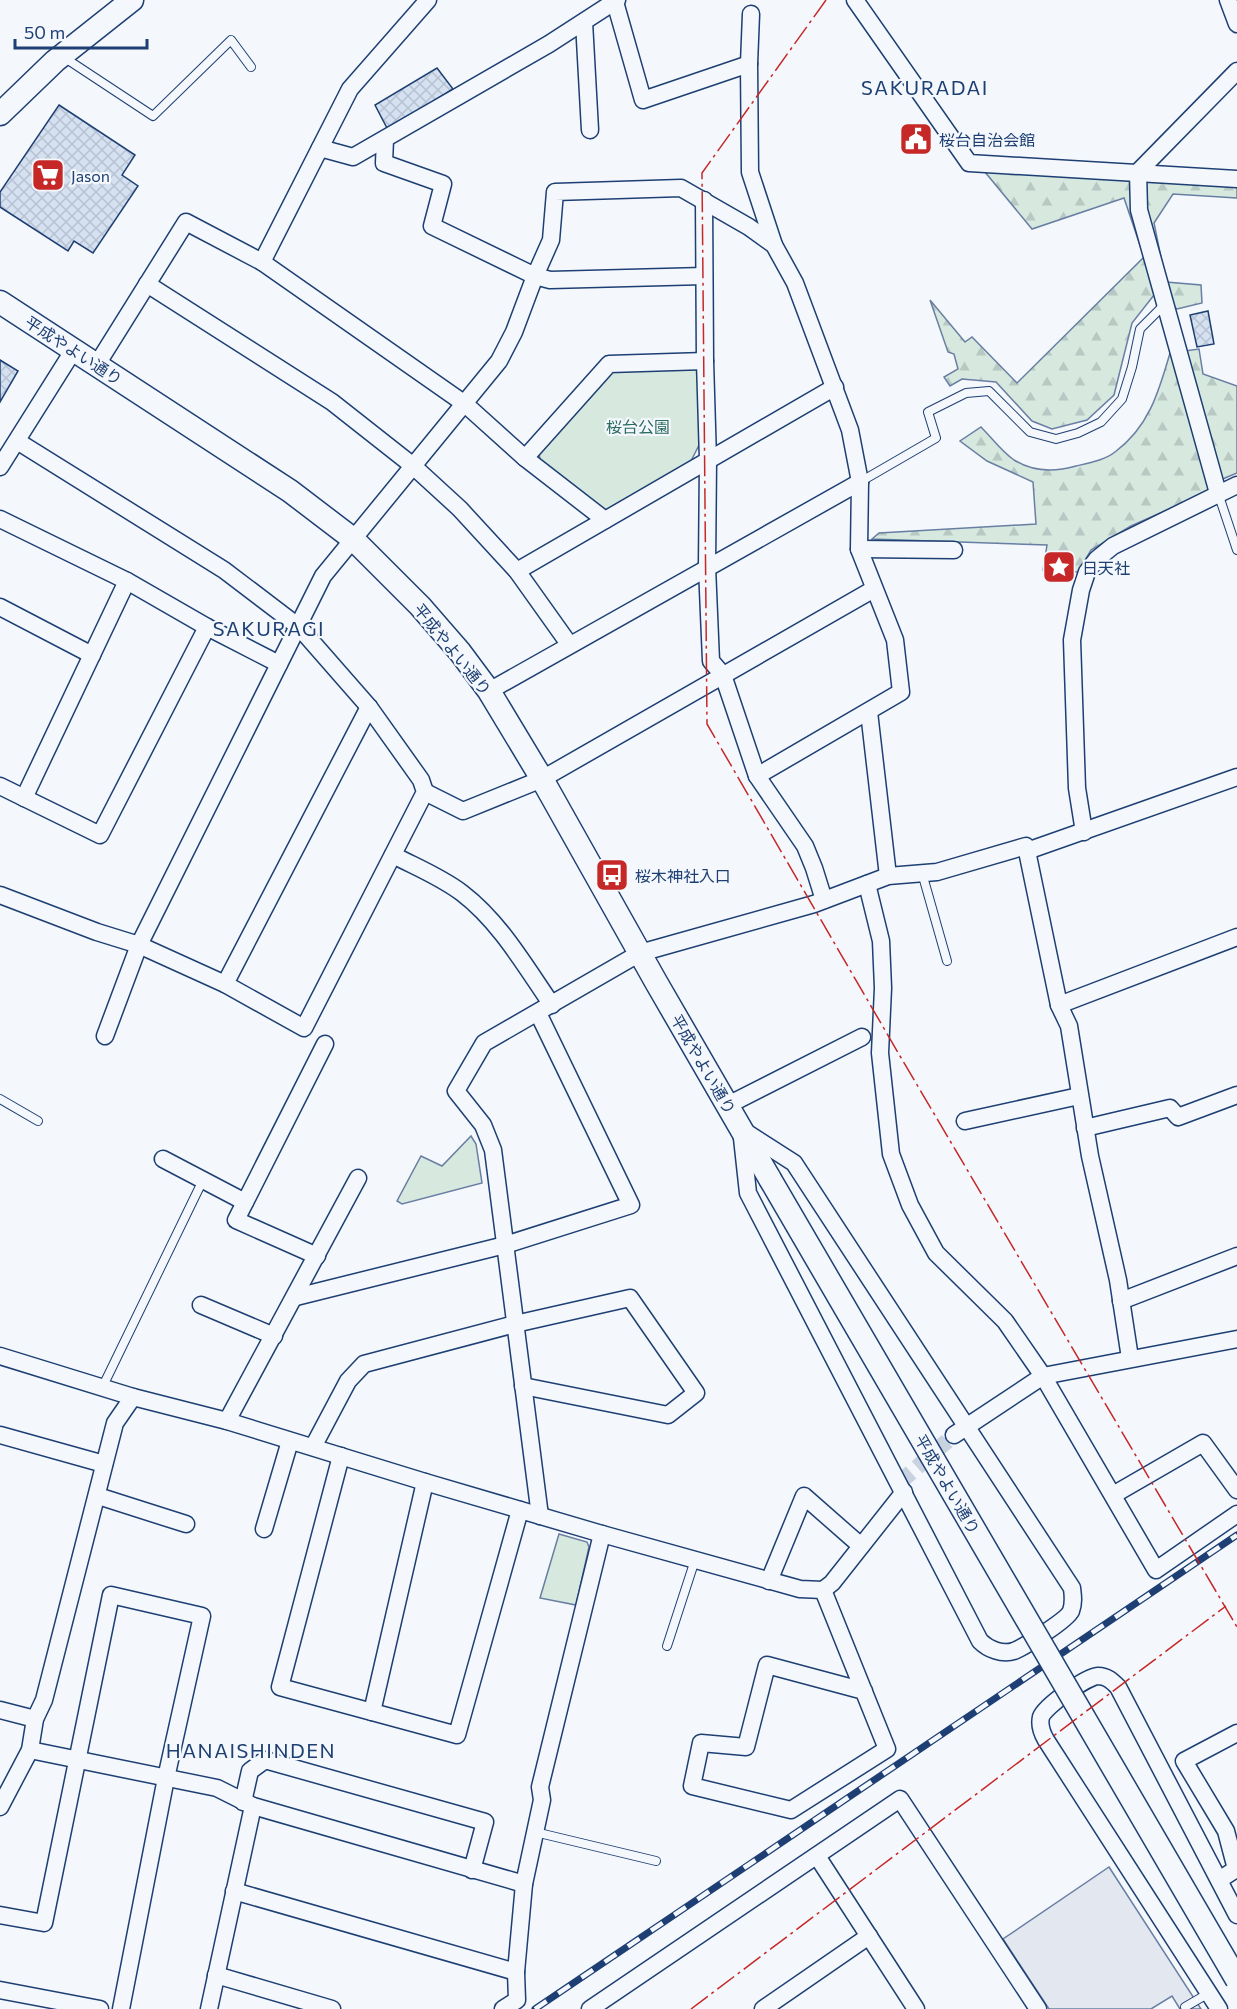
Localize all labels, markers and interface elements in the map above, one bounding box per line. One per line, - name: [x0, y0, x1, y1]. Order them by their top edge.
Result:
- scale bar: [15, 12, 147, 50]
- text: 50 m: [24, 21, 65, 43]
- district label: SAKURADAI: [861, 75, 989, 99]
- public building icon: 桜台自治会館: [898, 121, 934, 157]
- place label: 桜台自治会館: [939, 130, 1035, 149]
- supermarket icon: Jason: [30, 157, 66, 193]
- place label: Jason: [71, 166, 110, 185]
- street label: 平成やよい通り: [22, 312, 126, 388]
- park label: 桜台公園: [606, 417, 670, 436]
- place icon: 日天社: [1041, 549, 1077, 585]
- place label: 日天社: [1082, 558, 1130, 577]
- street label: 平成やよい通り: [410, 599, 496, 699]
- district label: SAKURAGI: [213, 616, 325, 640]
- bus stop icon: 桜木神社入口: [594, 857, 630, 893]
- place label: 桜木神社入口: [635, 866, 731, 885]
- street label: 平成やよい通り: [668, 1011, 740, 1117]
- street label: 平成やよい通り: [912, 1431, 984, 1537]
- district label: HANAISHINDEN: [166, 1738, 336, 1762]

